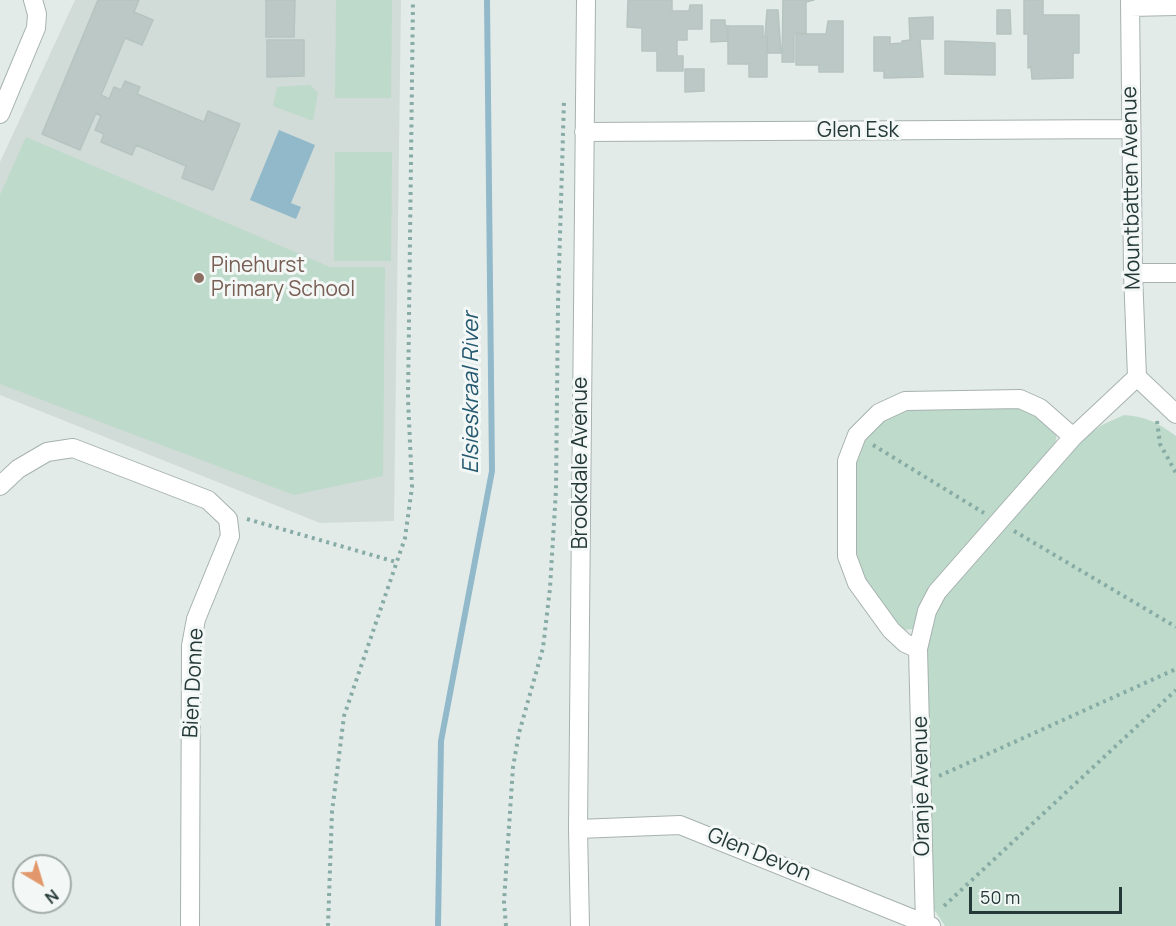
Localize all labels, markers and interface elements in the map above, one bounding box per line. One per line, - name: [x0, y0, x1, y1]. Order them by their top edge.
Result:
- street label: Mountbatten Avenue: [1118, 86, 1146, 290]
- street label: Glen Esk: [817, 118, 899, 144]
- place label: Pinehurst Primary School: [211, 253, 355, 303]
- marker: Pinehurst Primary School: [192, 271, 206, 285]
- water label: Elsieskraal River: [459, 312, 485, 474]
- street label: Brookdale Avenue: [568, 377, 594, 549]
- street label: Bien Donne: [179, 627, 209, 739]
- street label: Oranje Avenue: [908, 716, 936, 856]
- street label: Glen Devon: [704, 823, 814, 887]
- north arrow: [12, 854, 72, 914]
- scale bar: [972, 875, 1125, 913]
- text: N: [41, 884, 63, 909]
- text: 50 m: [980, 885, 1020, 909]

